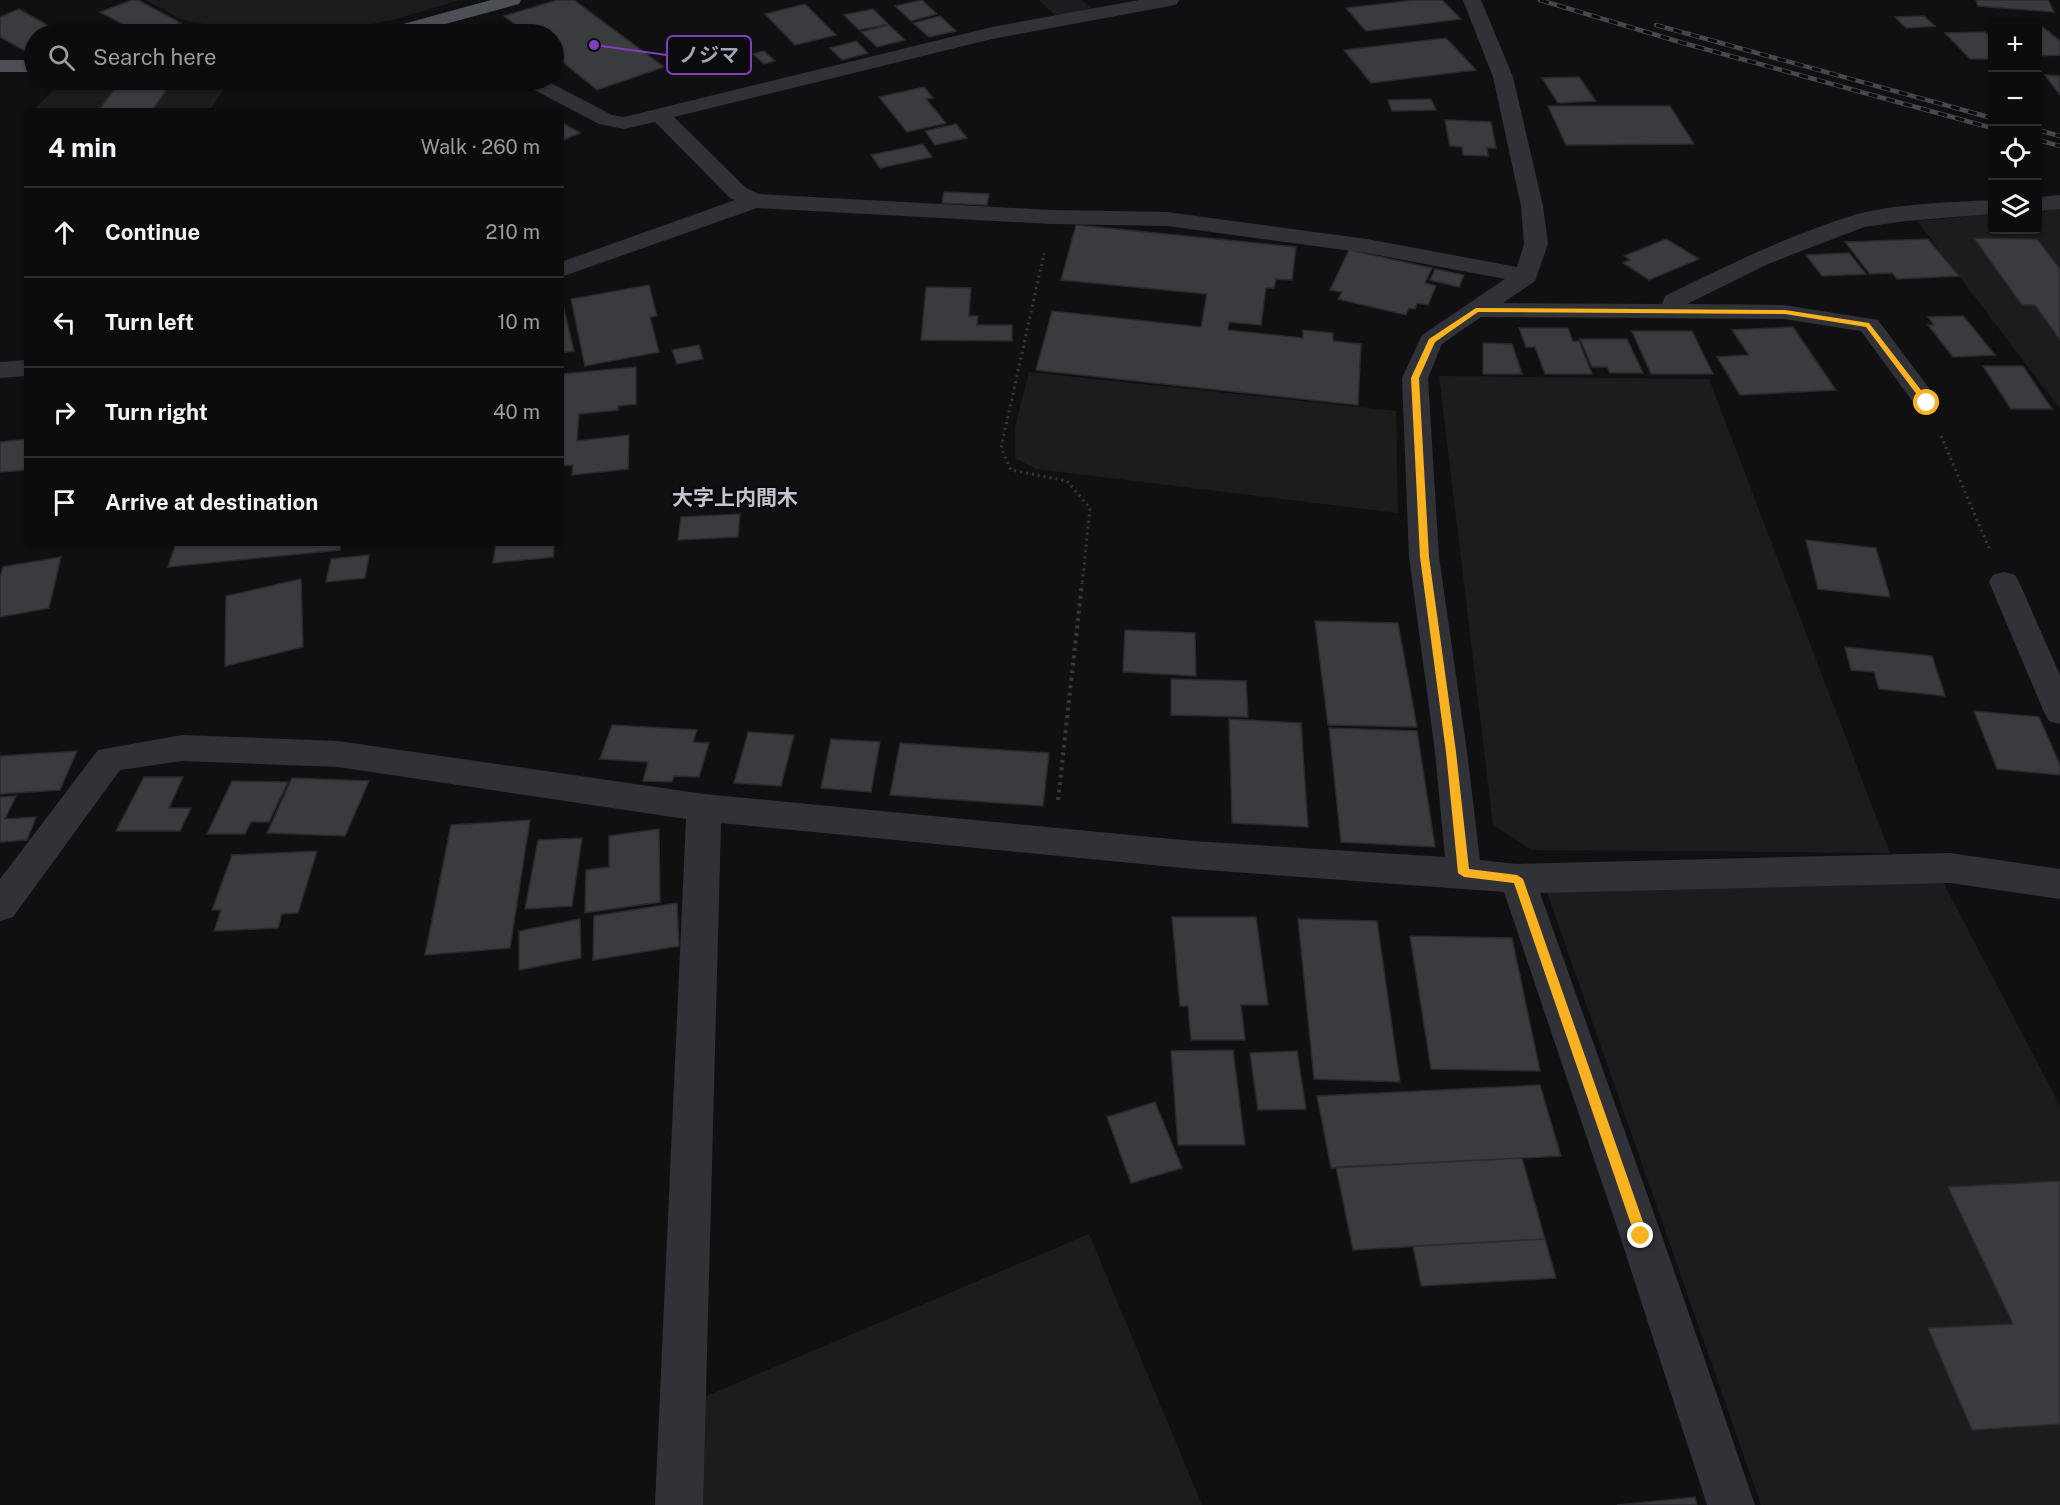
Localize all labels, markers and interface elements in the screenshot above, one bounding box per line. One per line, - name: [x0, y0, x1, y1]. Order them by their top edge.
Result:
- map controls: [1988, 18, 2042, 234]
- button: +: [1988, 18, 2042, 72]
- search box: [24, 24, 564, 90]
- callout: ノジマ: [667, 36, 751, 74]
- icon: search: [45, 41, 78, 74]
- text: ノジマ: [679, 43, 739, 67]
- text: Search here: [93, 44, 217, 70]
- button: −: [1988, 72, 2042, 126]
- button: locate: [1988, 126, 2042, 180]
- text: 4 min: [48, 132, 117, 163]
- text: Walk · 260 m: [421, 135, 540, 159]
- button: layers: [1988, 180, 2042, 234]
- icon: ahead: [48, 216, 81, 249]
- text: Continue: [105, 219, 200, 245]
- text: 210 m: [486, 220, 540, 244]
- icon: left: [48, 306, 81, 339]
- text: Turn left: [105, 309, 194, 335]
- text: 10 m: [497, 310, 540, 334]
- route start: [1913, 389, 1939, 415]
- icon: right: [48, 396, 81, 429]
- text: Turn right: [105, 399, 208, 425]
- text: 40 m: [493, 400, 540, 424]
- district label: 大字上内間木: [672, 485, 798, 510]
- icon: arrive: [48, 486, 81, 519]
- text: Arrive at destination: [105, 489, 318, 515]
- route end: [1627, 1222, 1653, 1248]

